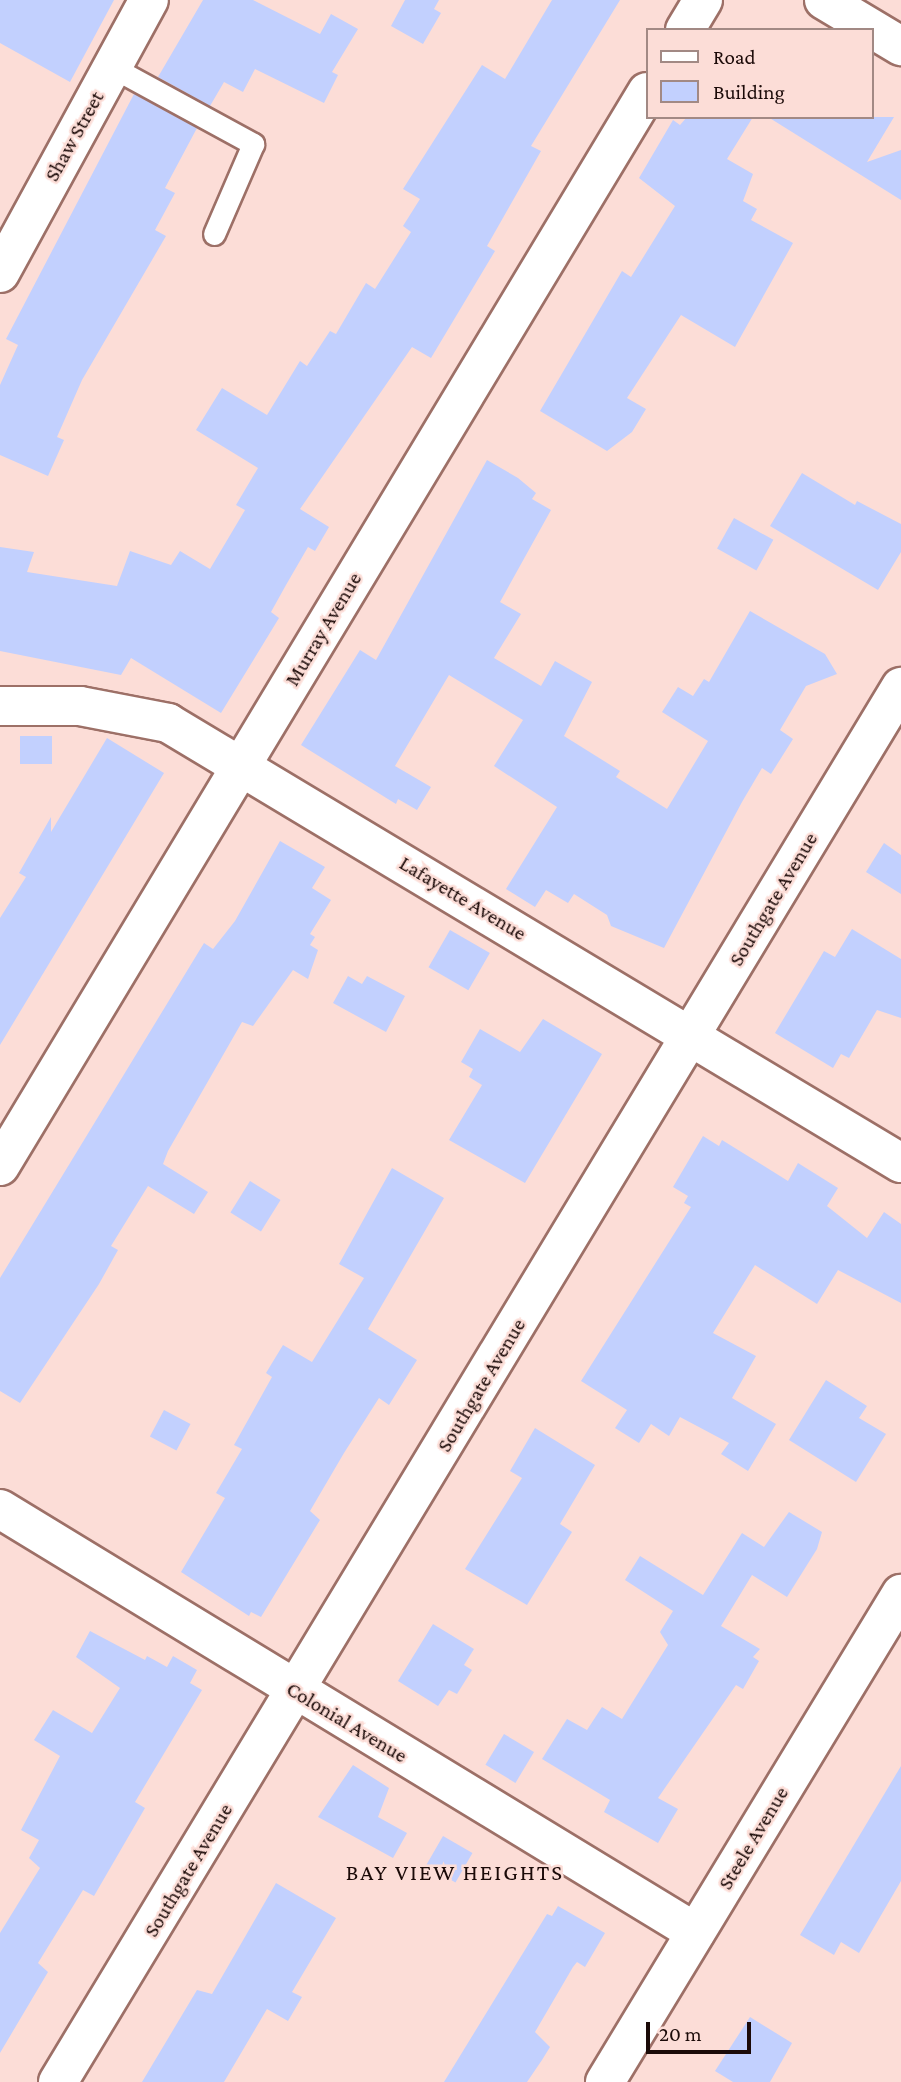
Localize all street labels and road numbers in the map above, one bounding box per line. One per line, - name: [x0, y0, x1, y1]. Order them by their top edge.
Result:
- street label: Shaw Street: [39, 86, 109, 186]
- street label: Murray Avenue: [279, 568, 367, 690]
- street label: Southgate Avenue: [723, 828, 823, 970]
- street label: Lafayette Avenue: [395, 850, 531, 946]
- street label: Southgate Avenue: [431, 1314, 531, 1456]
- street label: Colonial Avenue: [282, 1676, 412, 1768]
- street label: Steele Avenue: [712, 1782, 794, 1894]
- street label: Southgate Avenue: [138, 1799, 238, 1941]

